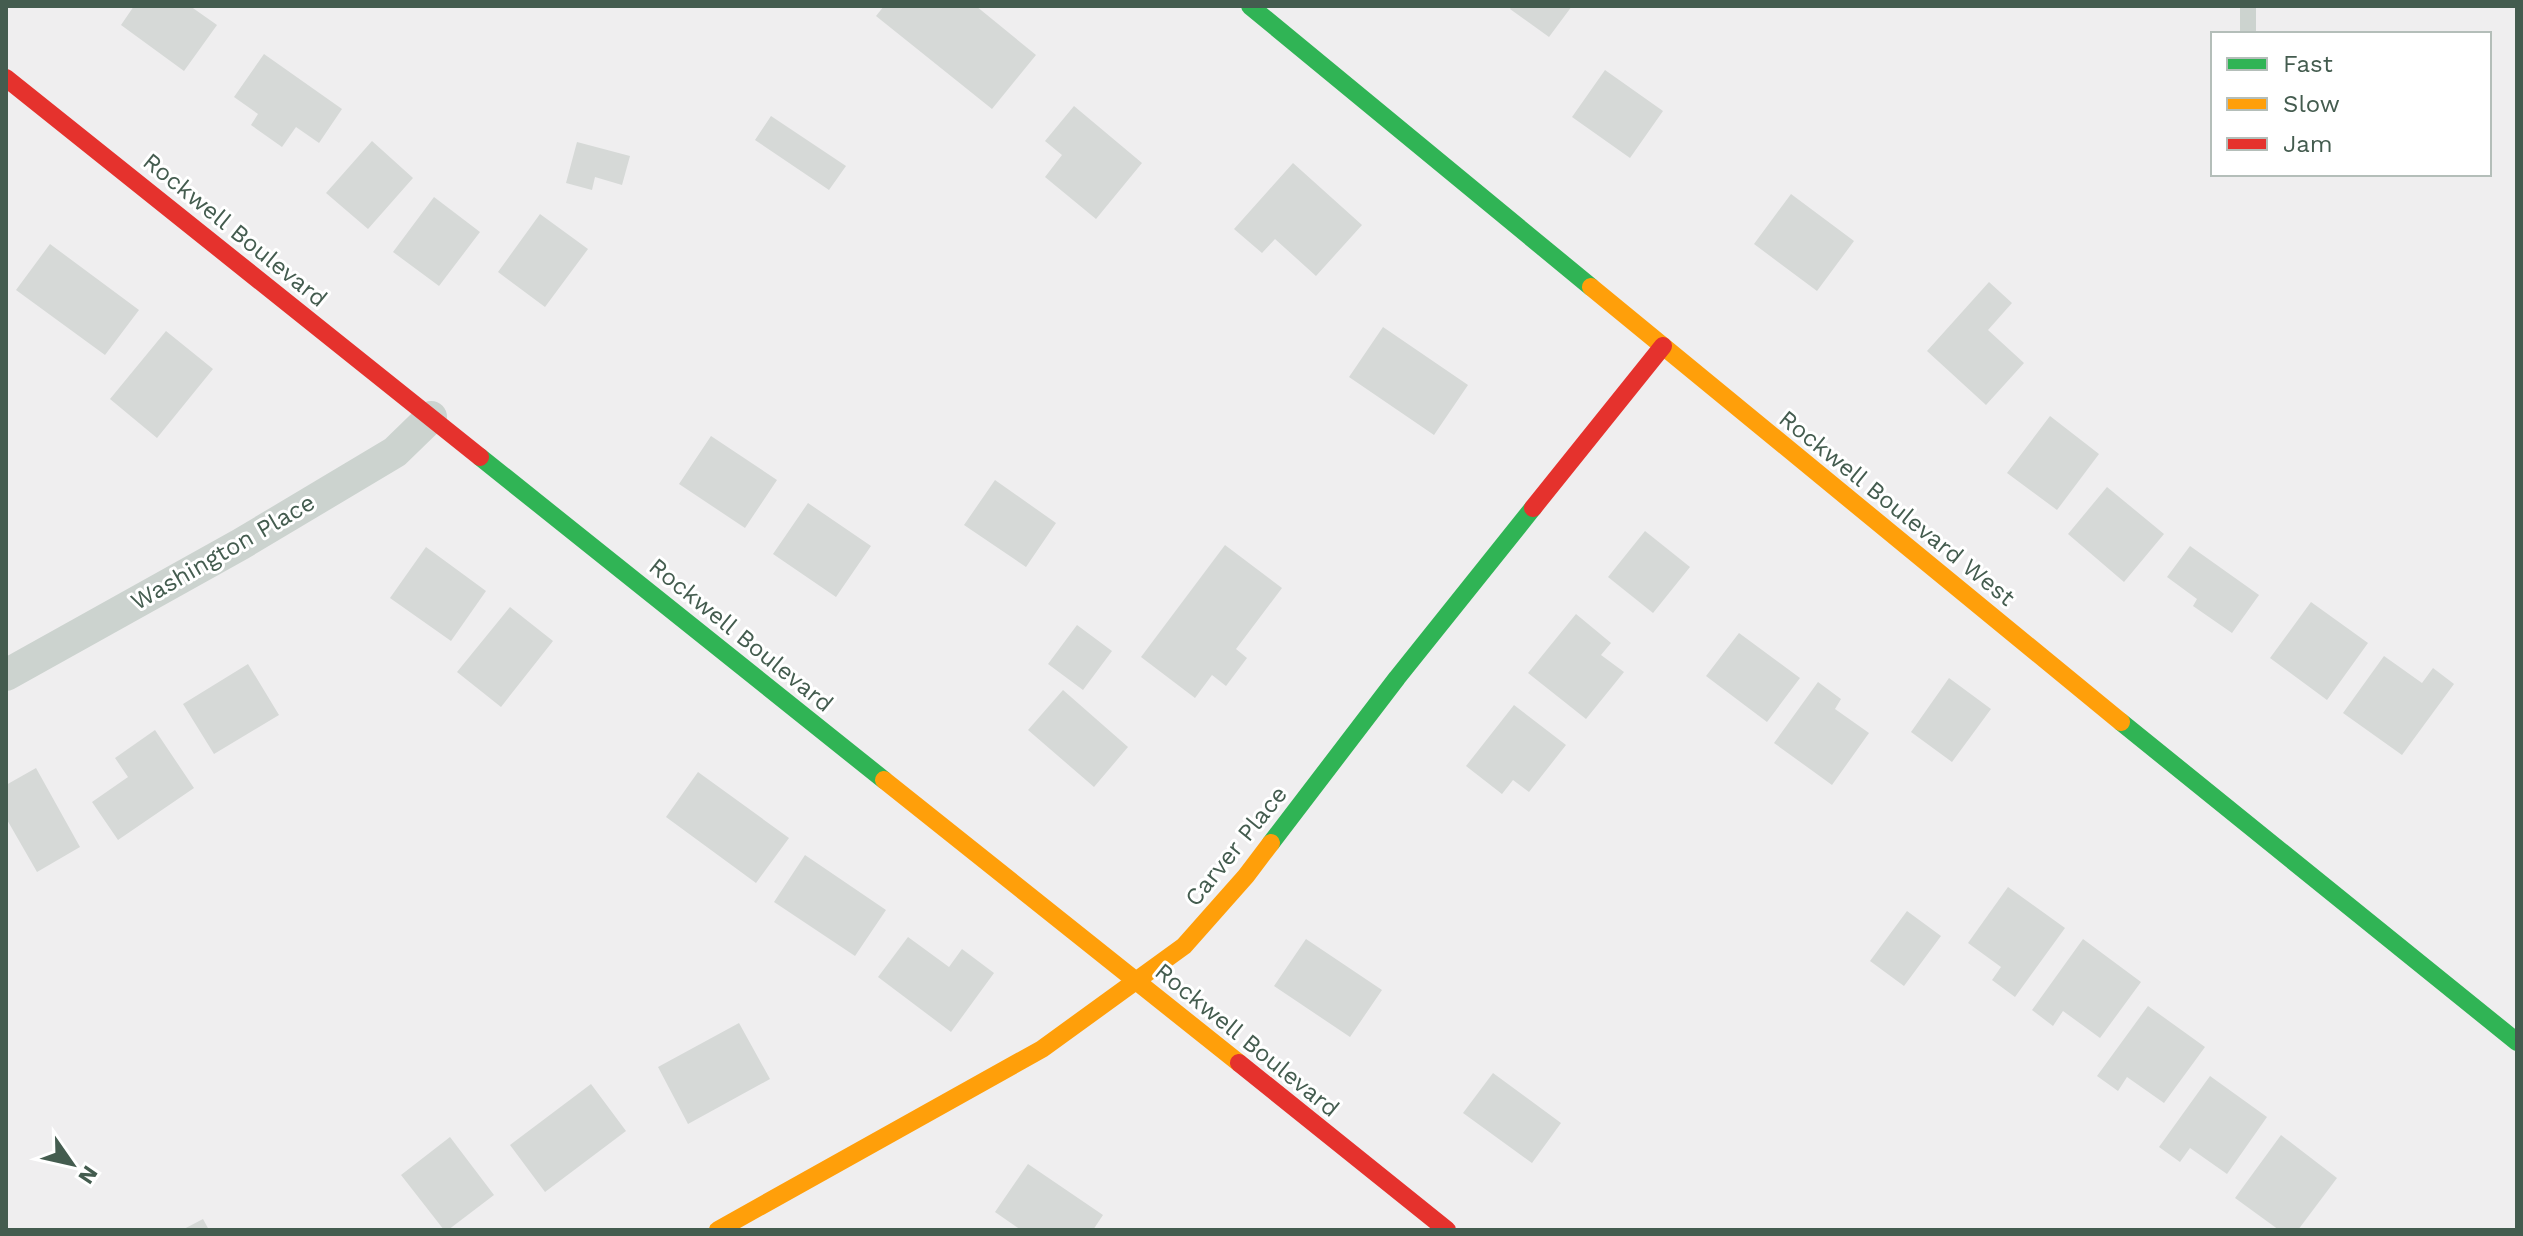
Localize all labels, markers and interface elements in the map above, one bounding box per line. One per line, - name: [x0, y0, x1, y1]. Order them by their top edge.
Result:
- legend: [2211, 32, 2491, 176]
- text: Fast: [2283, 50, 2333, 78]
- text: Slow: [2283, 90, 2340, 118]
- text: Jam: [2283, 130, 2333, 158]
- street label: Rockwell Boulevard: [137, 147, 333, 313]
- street label: Rockwell Boulevard West: [1774, 404, 2020, 612]
- street label: Washington Place: [126, 488, 320, 616]
- street label: Rockwell Boulevard: [643, 552, 839, 718]
- street label: Carver Place: [1179, 780, 1293, 912]
- street label: Rockwell Boulevard: [1149, 957, 1345, 1123]
- north arrow: [32, 1124, 112, 1204]
- text: N: [73, 1161, 103, 1189]

